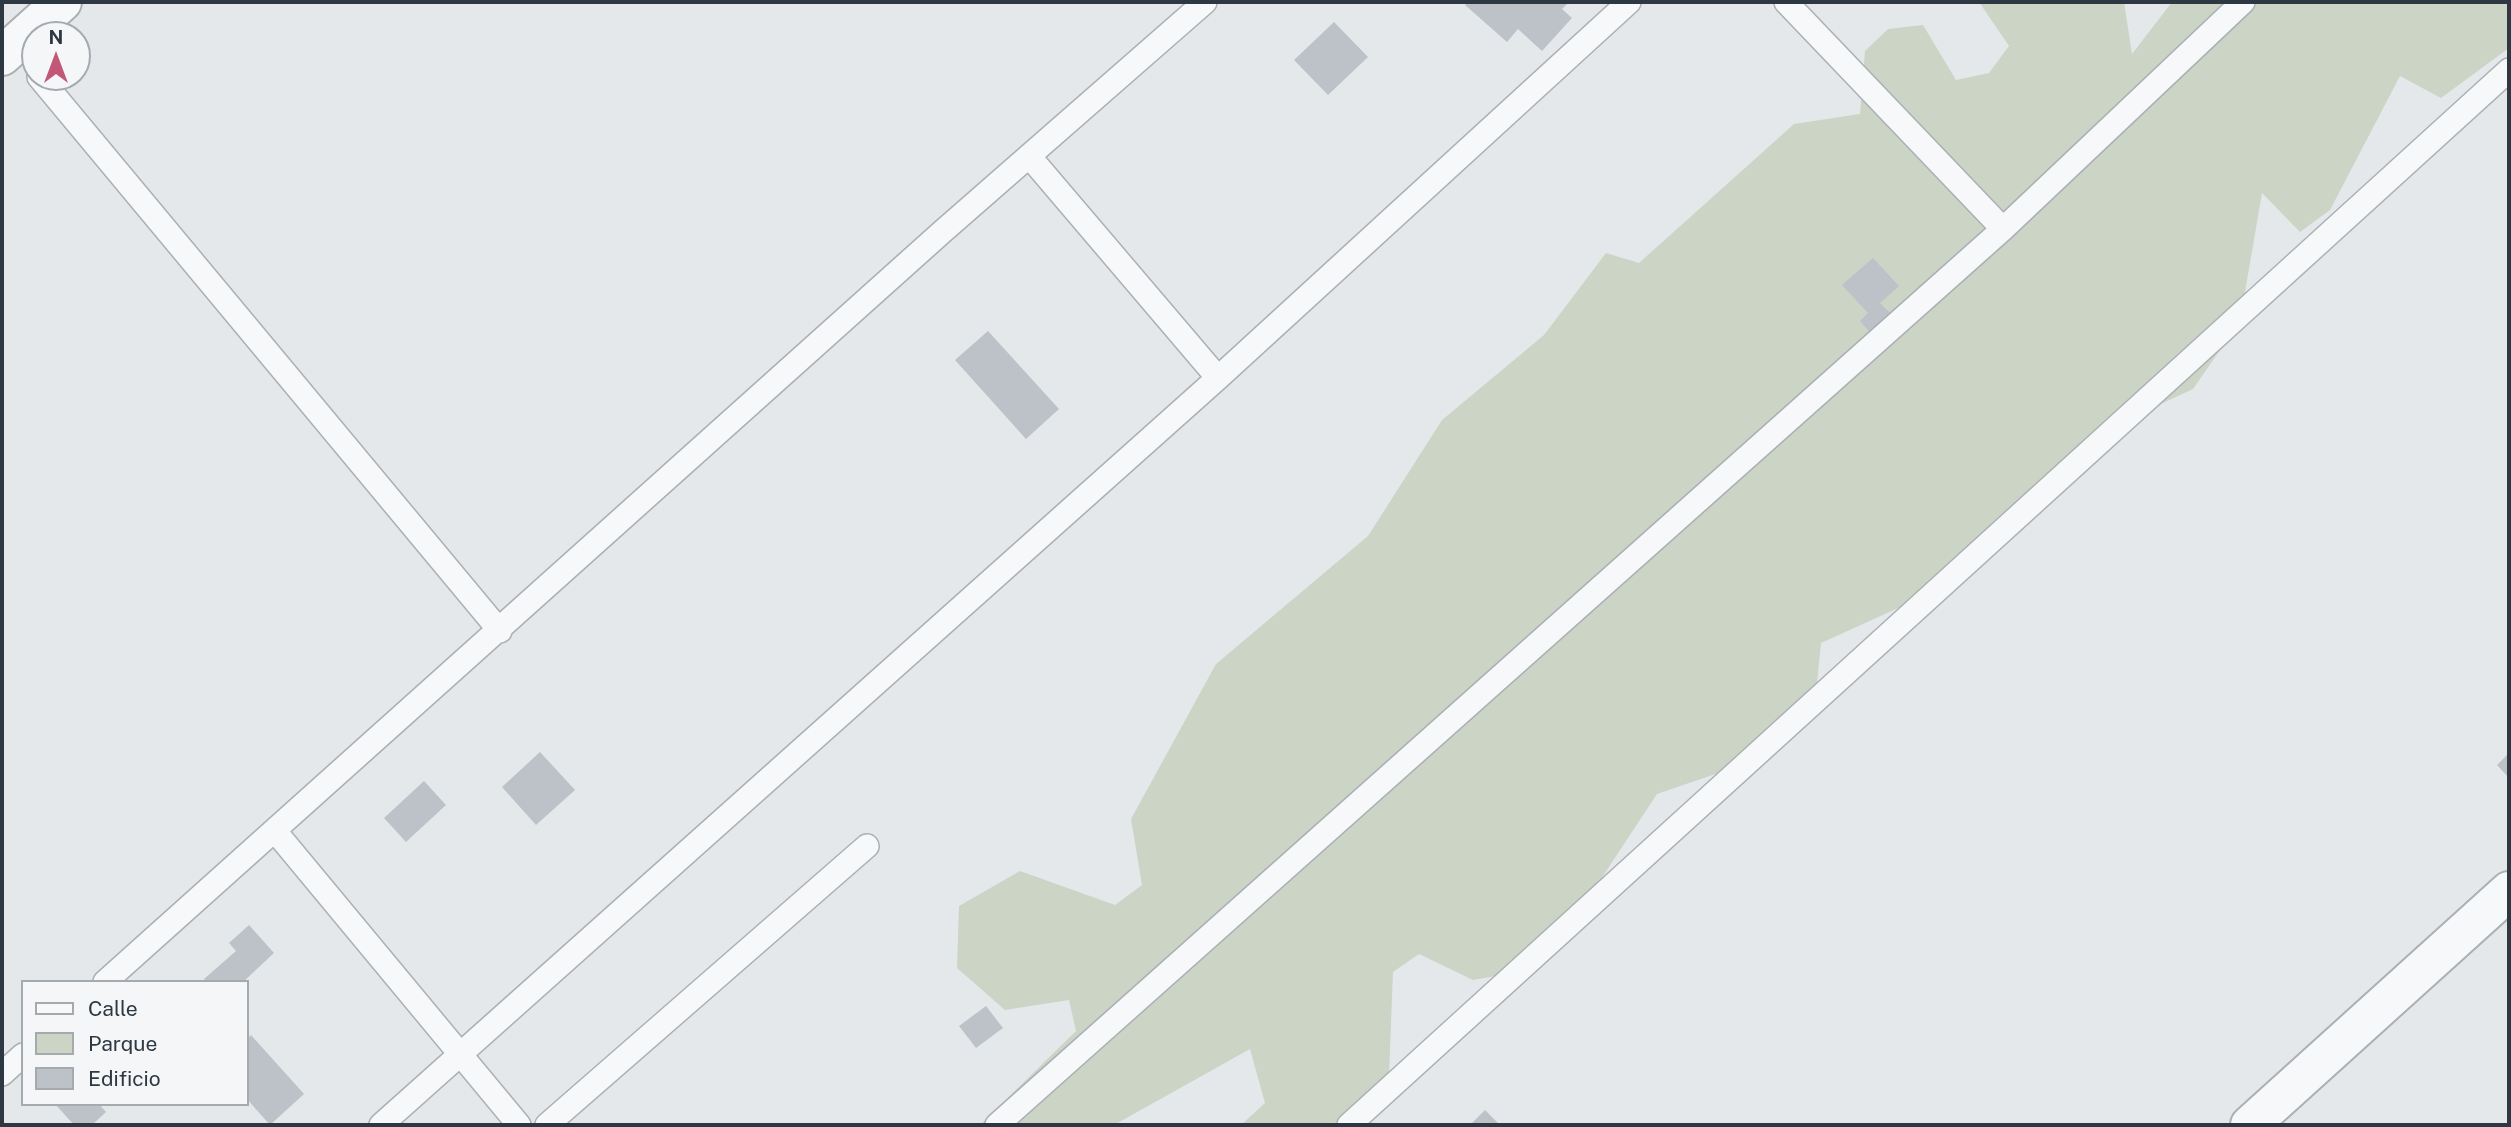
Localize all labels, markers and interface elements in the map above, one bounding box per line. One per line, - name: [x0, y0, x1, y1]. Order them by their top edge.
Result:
- north arrow: [21, 21, 91, 91]
- text: N: [49, 26, 63, 48]
- legend: [21, 980, 248, 1106]
- text: Calle: [88, 996, 138, 1021]
- text: Parque: [88, 1031, 157, 1056]
- text: Edificio: [88, 1066, 161, 1091]

